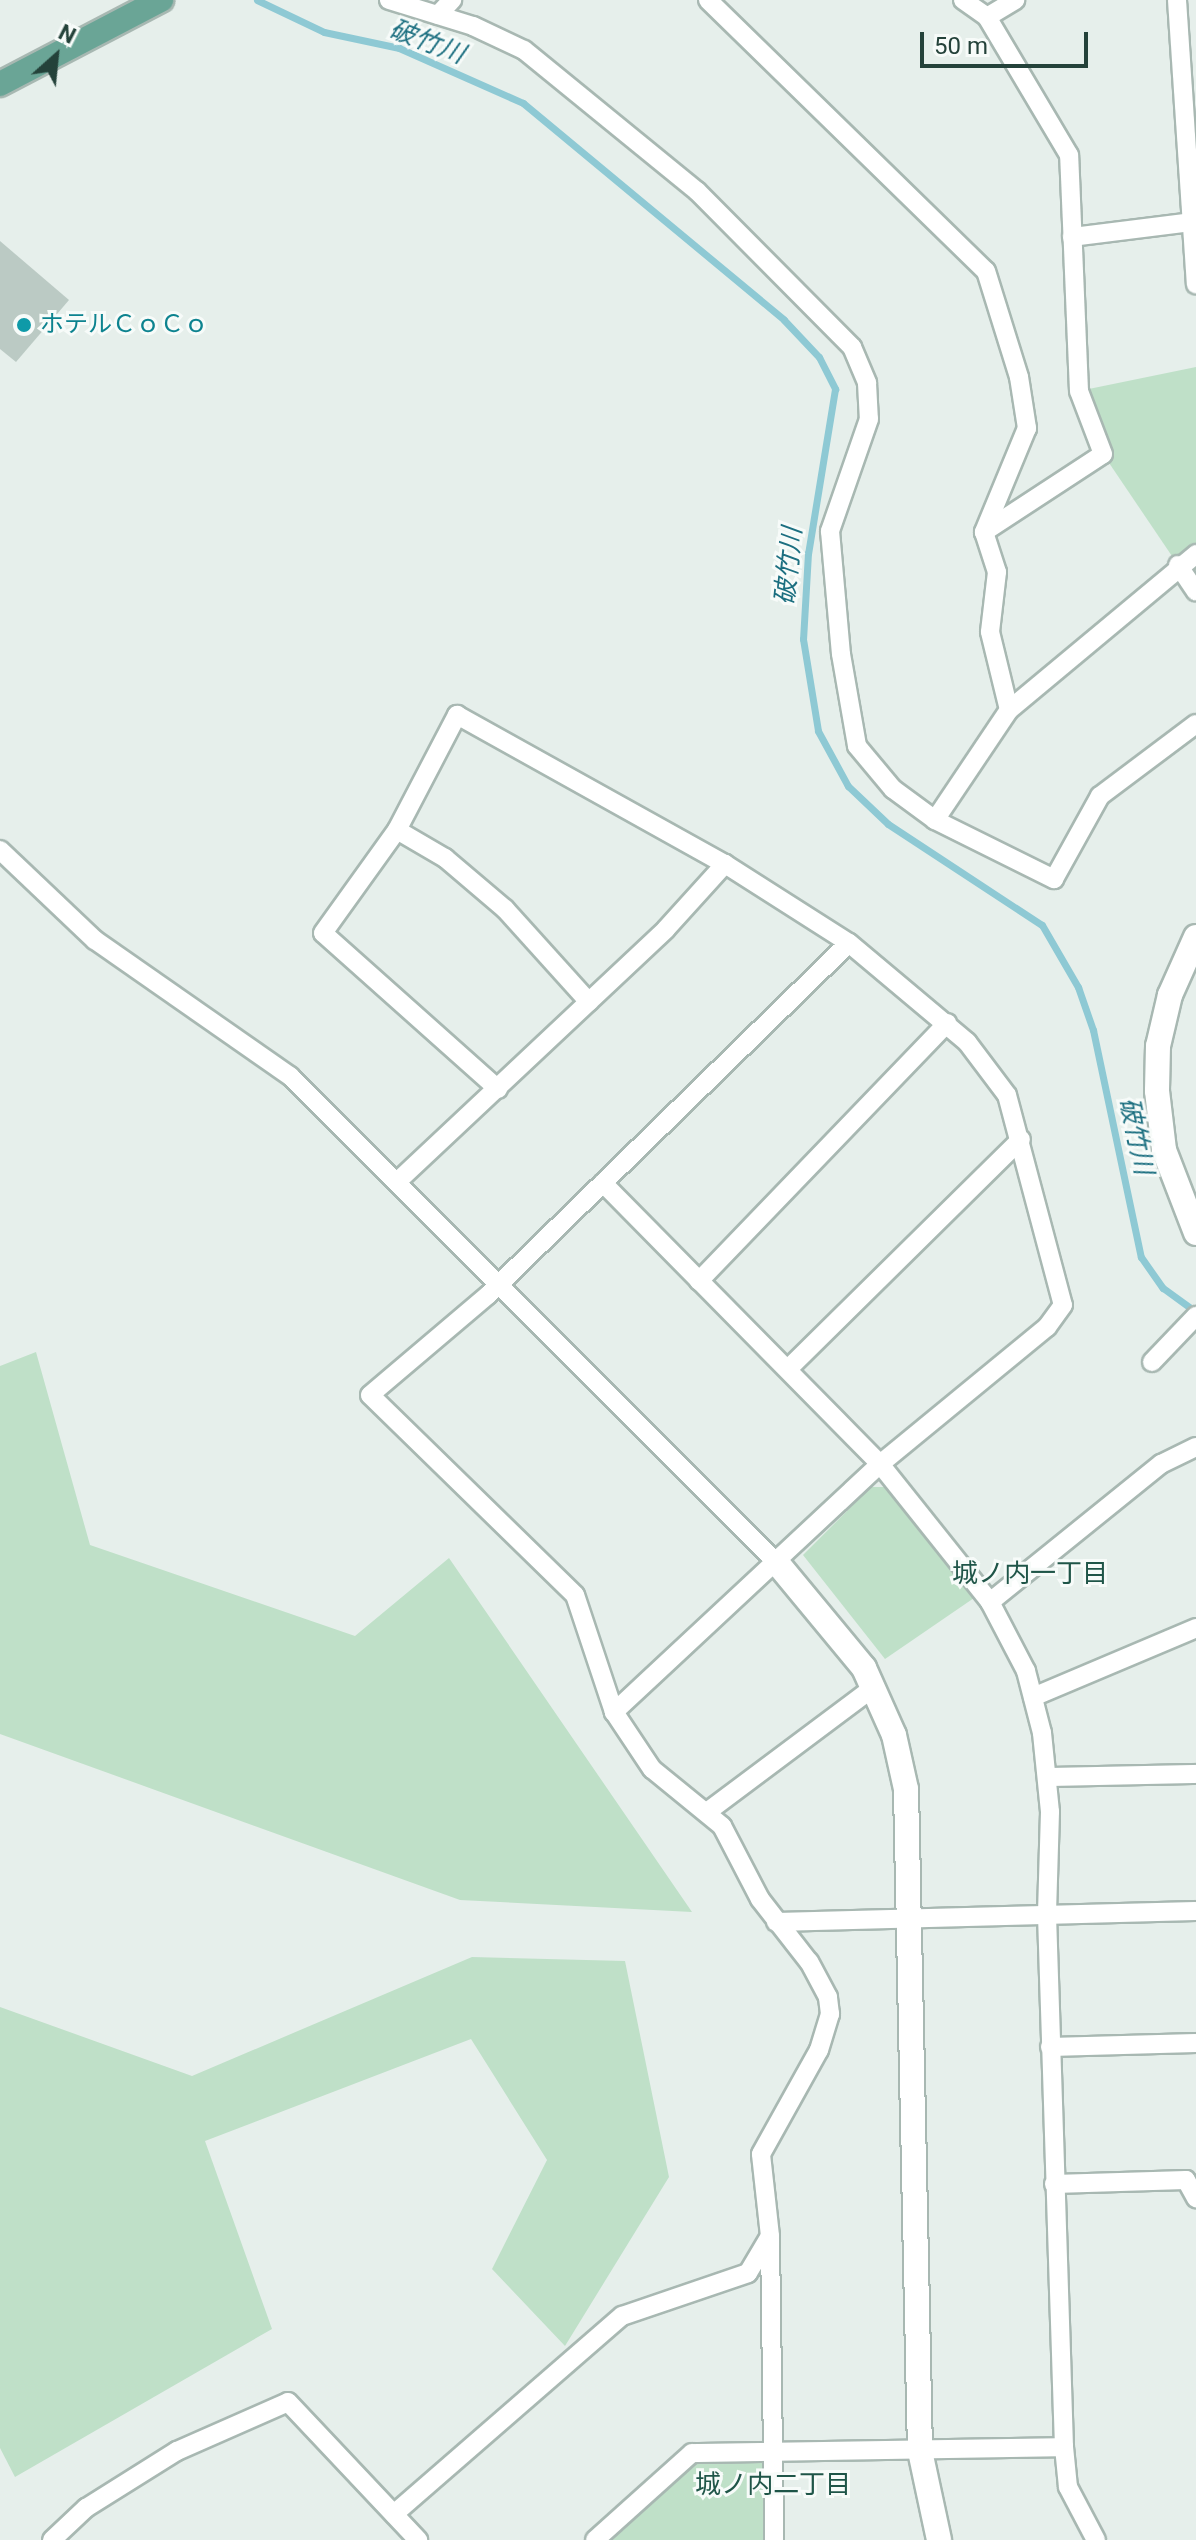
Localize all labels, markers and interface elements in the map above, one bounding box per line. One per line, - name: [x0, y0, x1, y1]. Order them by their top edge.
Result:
- water label: 破竹川: [385, 13, 469, 71]
- north arrow: [16, 16, 96, 96]
- scale bar: [924, 16, 1092, 66]
- text: N: [55, 20, 80, 49]
- text: 50 m: [934, 32, 988, 60]
- place label: ホテルＣｏＣｏ: [40, 311, 208, 339]
- marker: ホテルＣｏＣｏ: [15, 316, 33, 334]
- water label: 破竹川: [769, 526, 809, 606]
- water label: 破竹川: [1113, 1095, 1159, 1177]
- district label: 城ノ内一丁目: [952, 1558, 1108, 1590]
- district label: 城ノ内二丁目: [695, 2469, 851, 2501]

